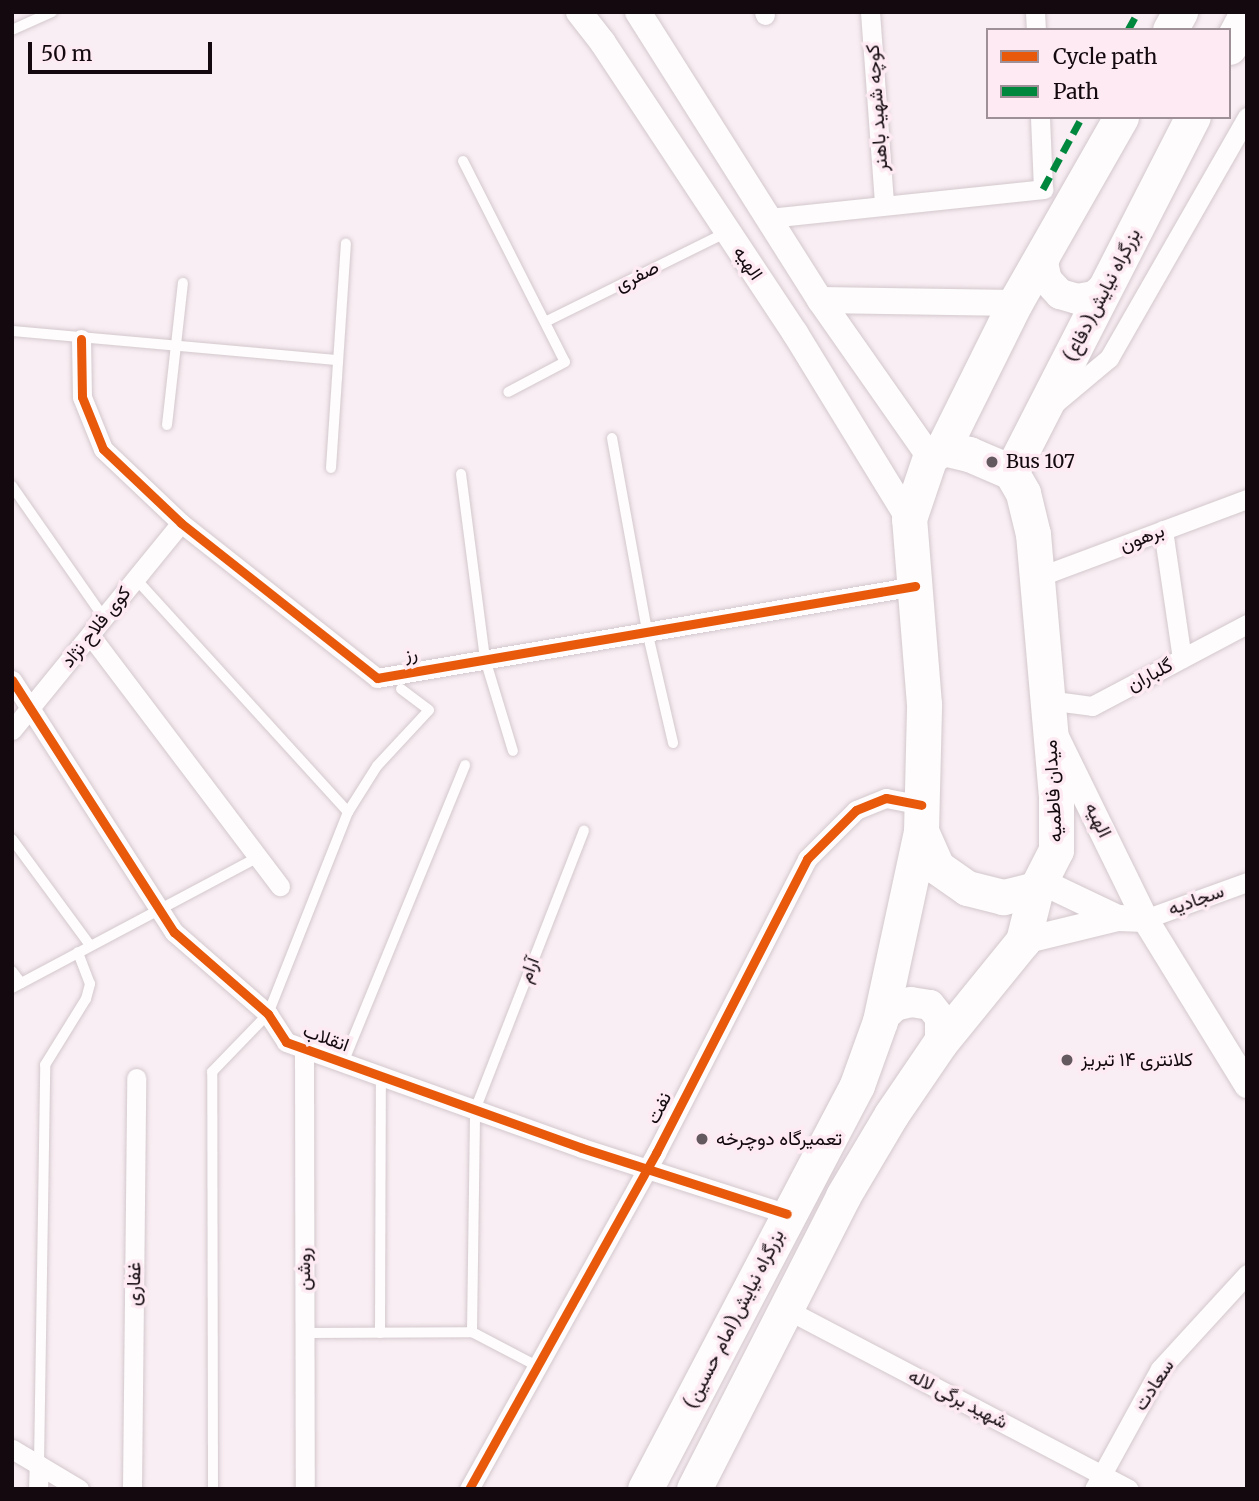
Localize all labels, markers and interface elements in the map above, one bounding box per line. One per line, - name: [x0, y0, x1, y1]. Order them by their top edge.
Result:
- scale bar: [32, 28, 215, 72]
- legend: [986, 28, 1231, 119]
- text: 50 m: [41, 40, 92, 67]
- text: Cycle path: [1053, 43, 1157, 70]
- street label: کوچه شهید باهنر: [861, 44, 893, 172]
- text: Path: [1053, 78, 1099, 105]
- street label: بزرگراه نیایش(دفاع): [1059, 225, 1145, 365]
- street label: الهیه: [728, 242, 768, 284]
- street label: صفری: [611, 256, 663, 296]
- place label: Bus 107: [1006, 451, 1075, 473]
- marker: Bus 107: [984, 454, 1000, 470]
- street label: برهون: [1116, 519, 1168, 557]
- street label: کوی فلاح نژاد: [56, 582, 136, 672]
- street label: رز: [403, 642, 419, 666]
- street label: گلباران: [1123, 654, 1177, 696]
- street label: میدان فاطمیه: [1039, 739, 1067, 843]
- street label: الهیه: [1080, 799, 1116, 841]
- street label: سجادیه: [1165, 879, 1227, 921]
- street label: آرام: [514, 954, 544, 986]
- street label: انقلاب: [300, 1019, 352, 1057]
- place label: کلانتری ۱۴ تبریز: [1081, 1049, 1193, 1071]
- marker: کلانتری ۱۴ تبریز: [1059, 1052, 1075, 1068]
- street label: نفت: [641, 1088, 677, 1128]
- place label: تعمیرگاه دوچرخه: [716, 1128, 842, 1150]
- marker: تعمیرگاه دوچرخه: [694, 1131, 710, 1147]
- street label: بزرگراه نیایش(امام حسین): [679, 1226, 789, 1412]
- street label: روشن: [293, 1247, 315, 1291]
- street label: غفاری: [122, 1262, 146, 1306]
- street label: سعادت: [1129, 1355, 1179, 1415]
- street label: شهید برگی لاله: [904, 1364, 1012, 1434]

